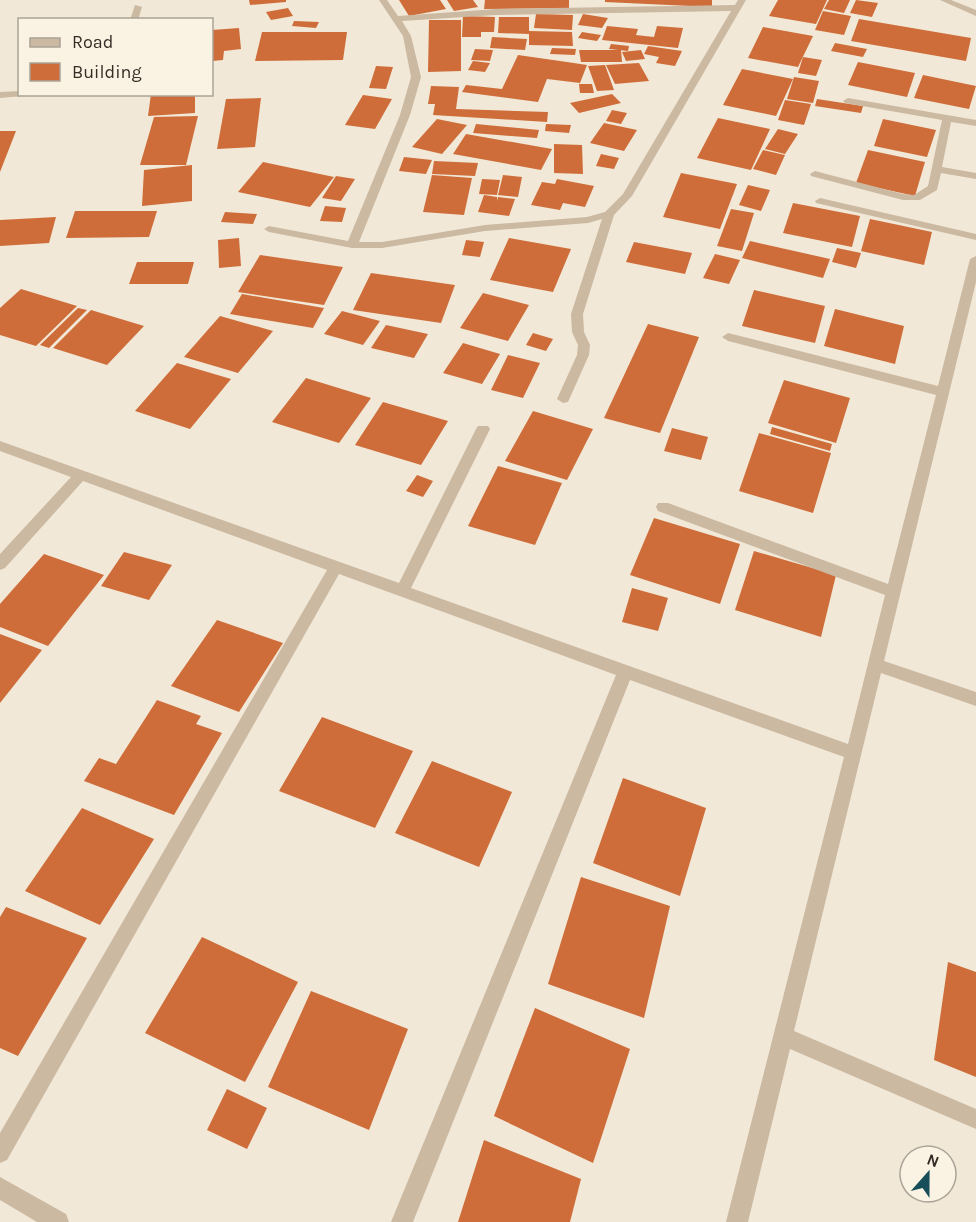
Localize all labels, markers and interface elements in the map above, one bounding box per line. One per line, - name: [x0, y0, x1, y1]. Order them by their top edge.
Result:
- legend: [18, 18, 213, 96]
- text: Road: [72, 31, 113, 53]
- text: Building: [72, 61, 142, 83]
- north arrow: [898, 1144, 958, 1204]
- text: N: [924, 1150, 942, 1171]

